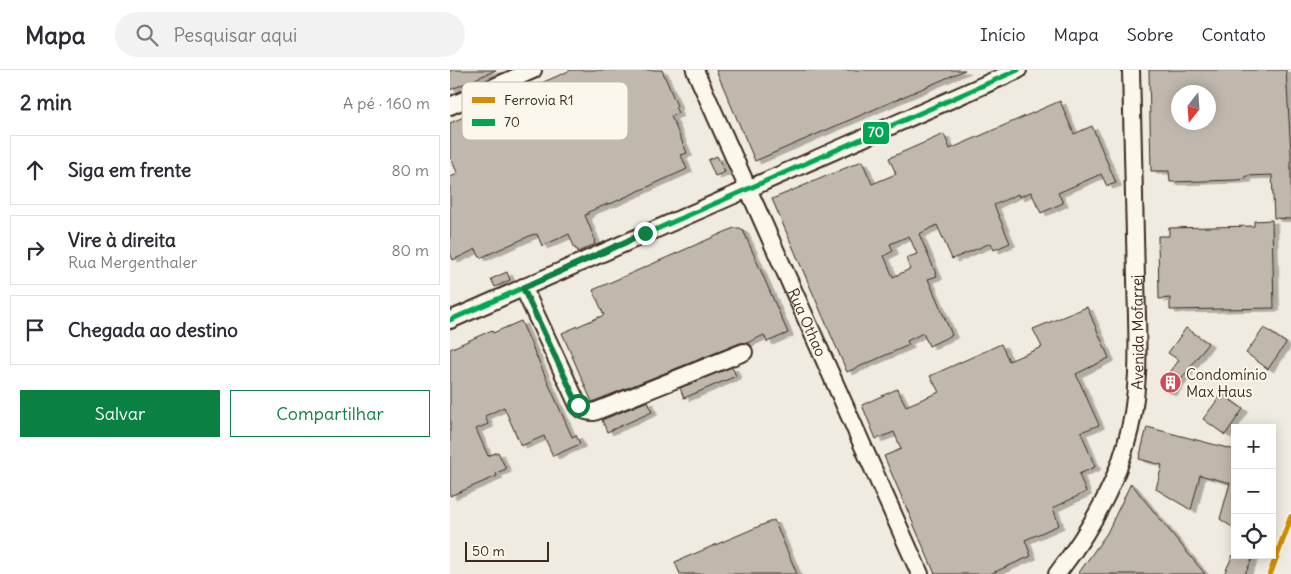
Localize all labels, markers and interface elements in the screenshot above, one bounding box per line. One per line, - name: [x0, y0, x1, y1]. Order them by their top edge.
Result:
- search box: [115, 12, 465, 57]
- text: Mapa: [25, 20, 85, 50]
- icon: search: [133, 21, 161, 49]
- text: Pesquisar aqui: [173, 23, 297, 47]
- text: Início: [980, 23, 1026, 46]
- text: Mapa: [1054, 23, 1099, 46]
- text: Sobre: [1127, 23, 1173, 46]
- text: Contato: [1201, 23, 1266, 46]
- legend: [462, 82, 628, 140]
- north arrow: [1171, 85, 1216, 130]
- text: 2 min: [20, 89, 72, 116]
- text: Ferrovia R1: [504, 91, 574, 109]
- text: A pé · 160 m: [343, 93, 430, 113]
- text: 70: [504, 113, 520, 131]
- line badge: 70: [862, 121, 890, 145]
- text: 70: [868, 123, 884, 141]
- icon: ahead: [21, 156, 49, 184]
- text: Siga em frente: [68, 158, 191, 182]
- text: 80 m: [391, 160, 429, 180]
- route end: [634, 222, 657, 245]
- text: Vire à direita: [68, 228, 176, 252]
- icon: right: [21, 236, 49, 264]
- text: 80 m: [391, 240, 429, 260]
- text: Rua Mergenthaler: [68, 252, 197, 272]
- street label: Avenida Mofarrej: [1126, 274, 1147, 390]
- street label: Rua Othao: [784, 285, 831, 359]
- icon: arrive: [21, 316, 49, 344]
- text: Chegada ao destino: [68, 318, 238, 342]
- place label: Condomínio Max Haus: [1186, 365, 1267, 401]
- building icon: Condomínio Max Haus: [1158, 371, 1182, 395]
- button: Salvar: [20, 390, 220, 437]
- button: Compartilhar: [230, 390, 430, 437]
- route start: [567, 394, 590, 417]
- map controls: [1231, 424, 1276, 559]
- button: +: [1231, 424, 1276, 469]
- button: −: [1231, 469, 1276, 514]
- button: locate: [1231, 514, 1276, 559]
- scale bar: [465, 539, 549, 562]
- text: 50 m: [472, 542, 505, 560]

